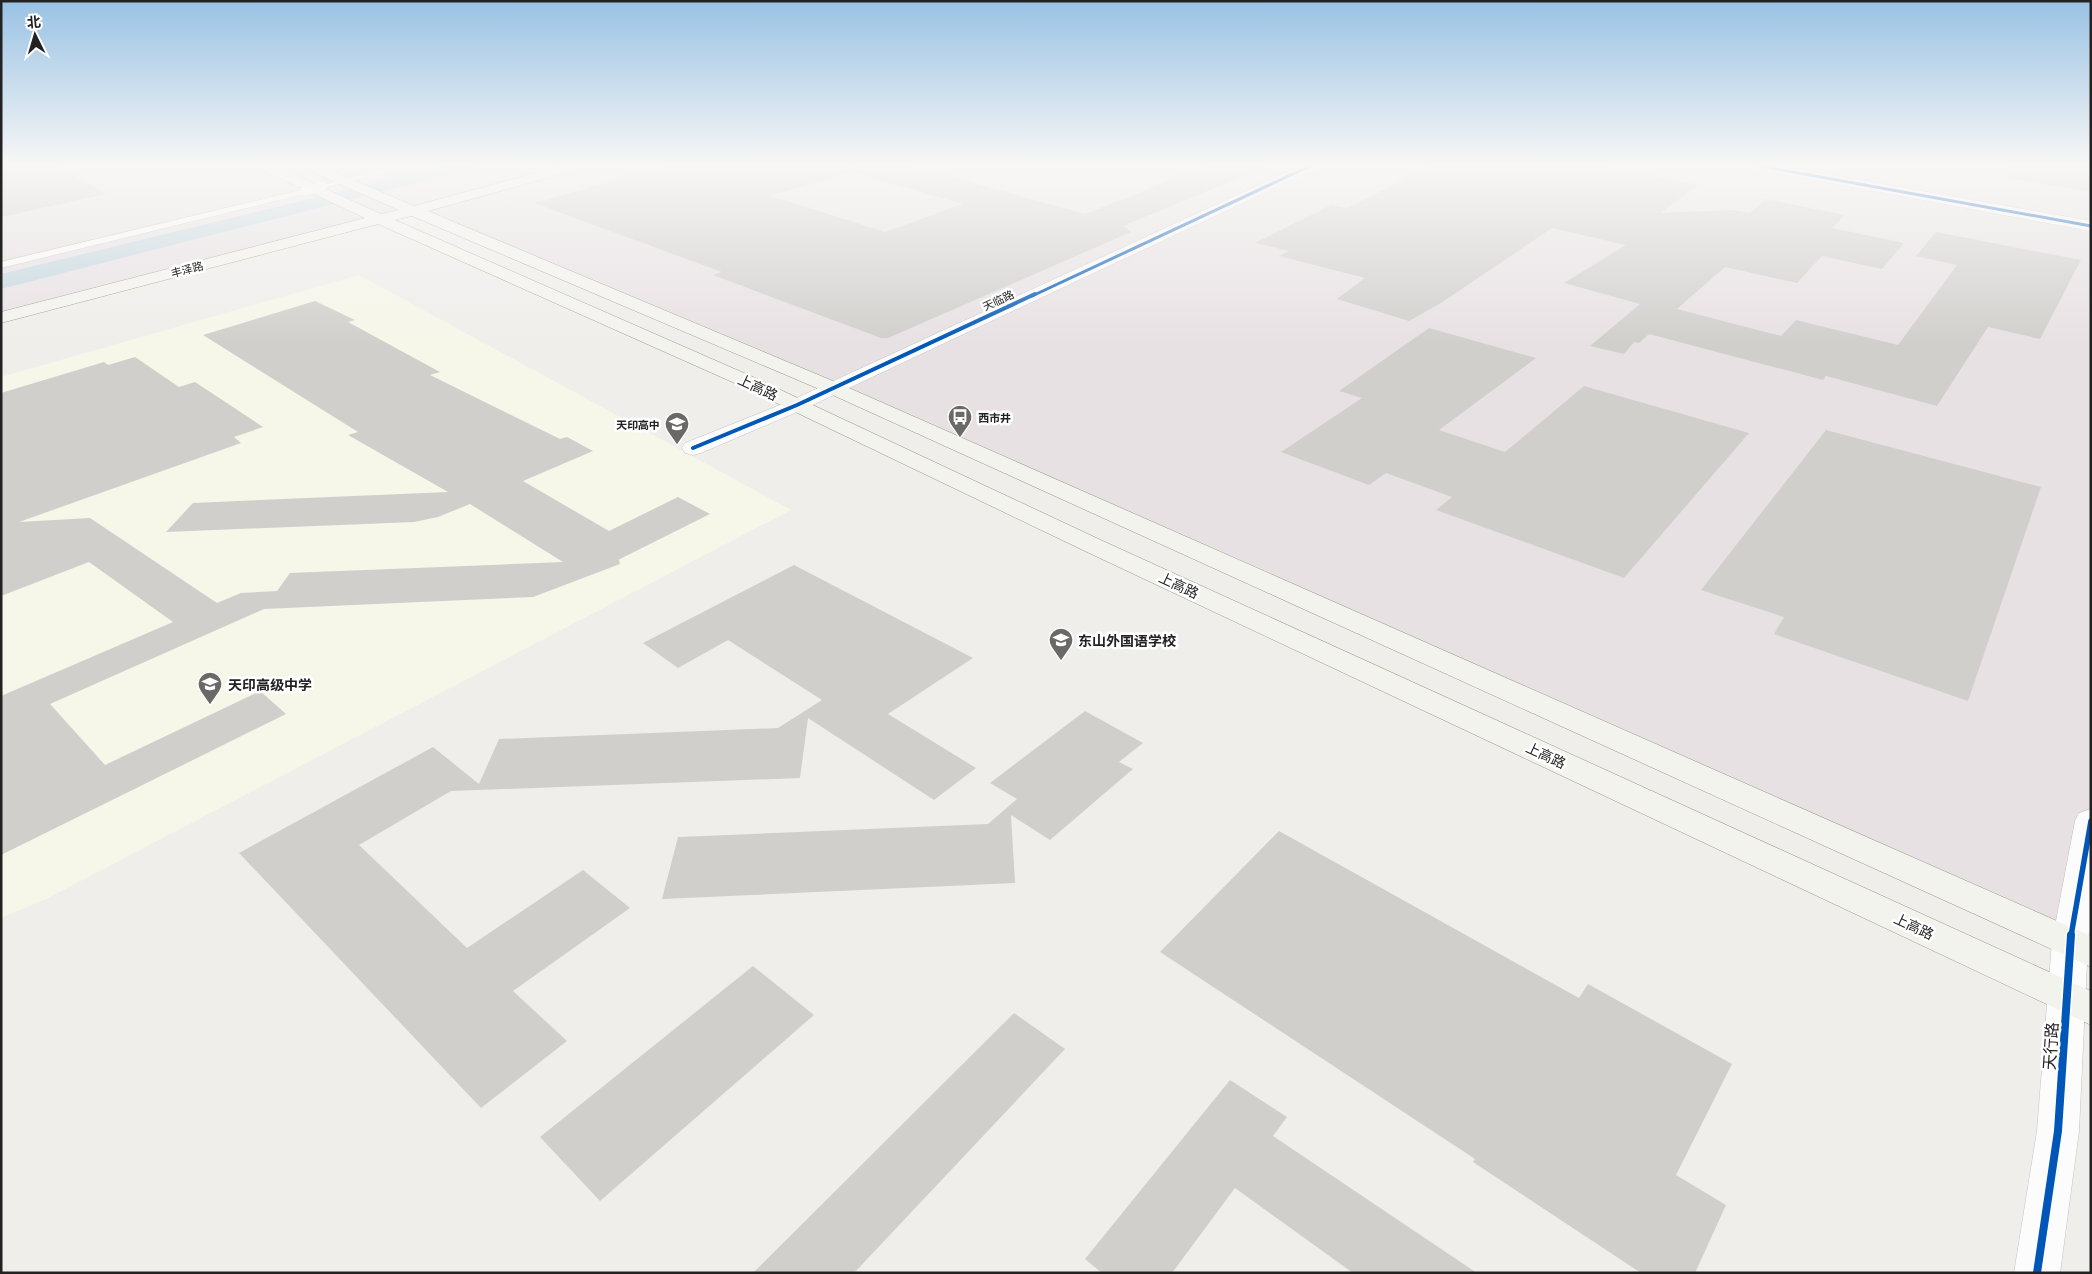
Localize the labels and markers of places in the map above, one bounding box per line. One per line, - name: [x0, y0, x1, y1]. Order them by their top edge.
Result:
- bus stop icon: 西市井: [947, 404, 973, 438]
- school or university icon: 天印高中: [664, 411, 690, 445]
- place label: 西市井: [978, 411, 1011, 424]
- place label: 天印高中: [616, 418, 660, 431]
- school or university icon: 东山外国语学校: [1048, 627, 1074, 661]
- place label: 东山外国语学校: [1078, 632, 1176, 649]
- school or university icon: 天印高级中学: [197, 671, 223, 705]
- place label: 天印高级中学: [228, 676, 312, 693]

